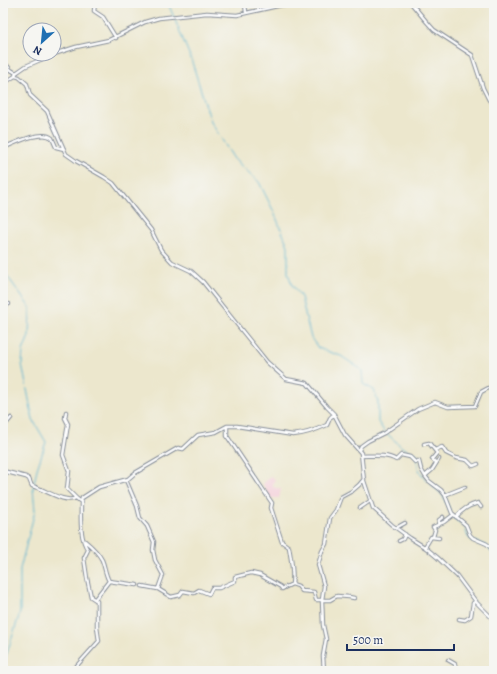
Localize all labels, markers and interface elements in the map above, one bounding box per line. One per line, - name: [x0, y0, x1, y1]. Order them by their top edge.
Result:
- north arrow: [22, 22, 62, 62]
- text: N: [31, 42, 45, 59]
- scale bar: [347, 626, 454, 652]
- text: 500 m: [353, 632, 383, 648]

